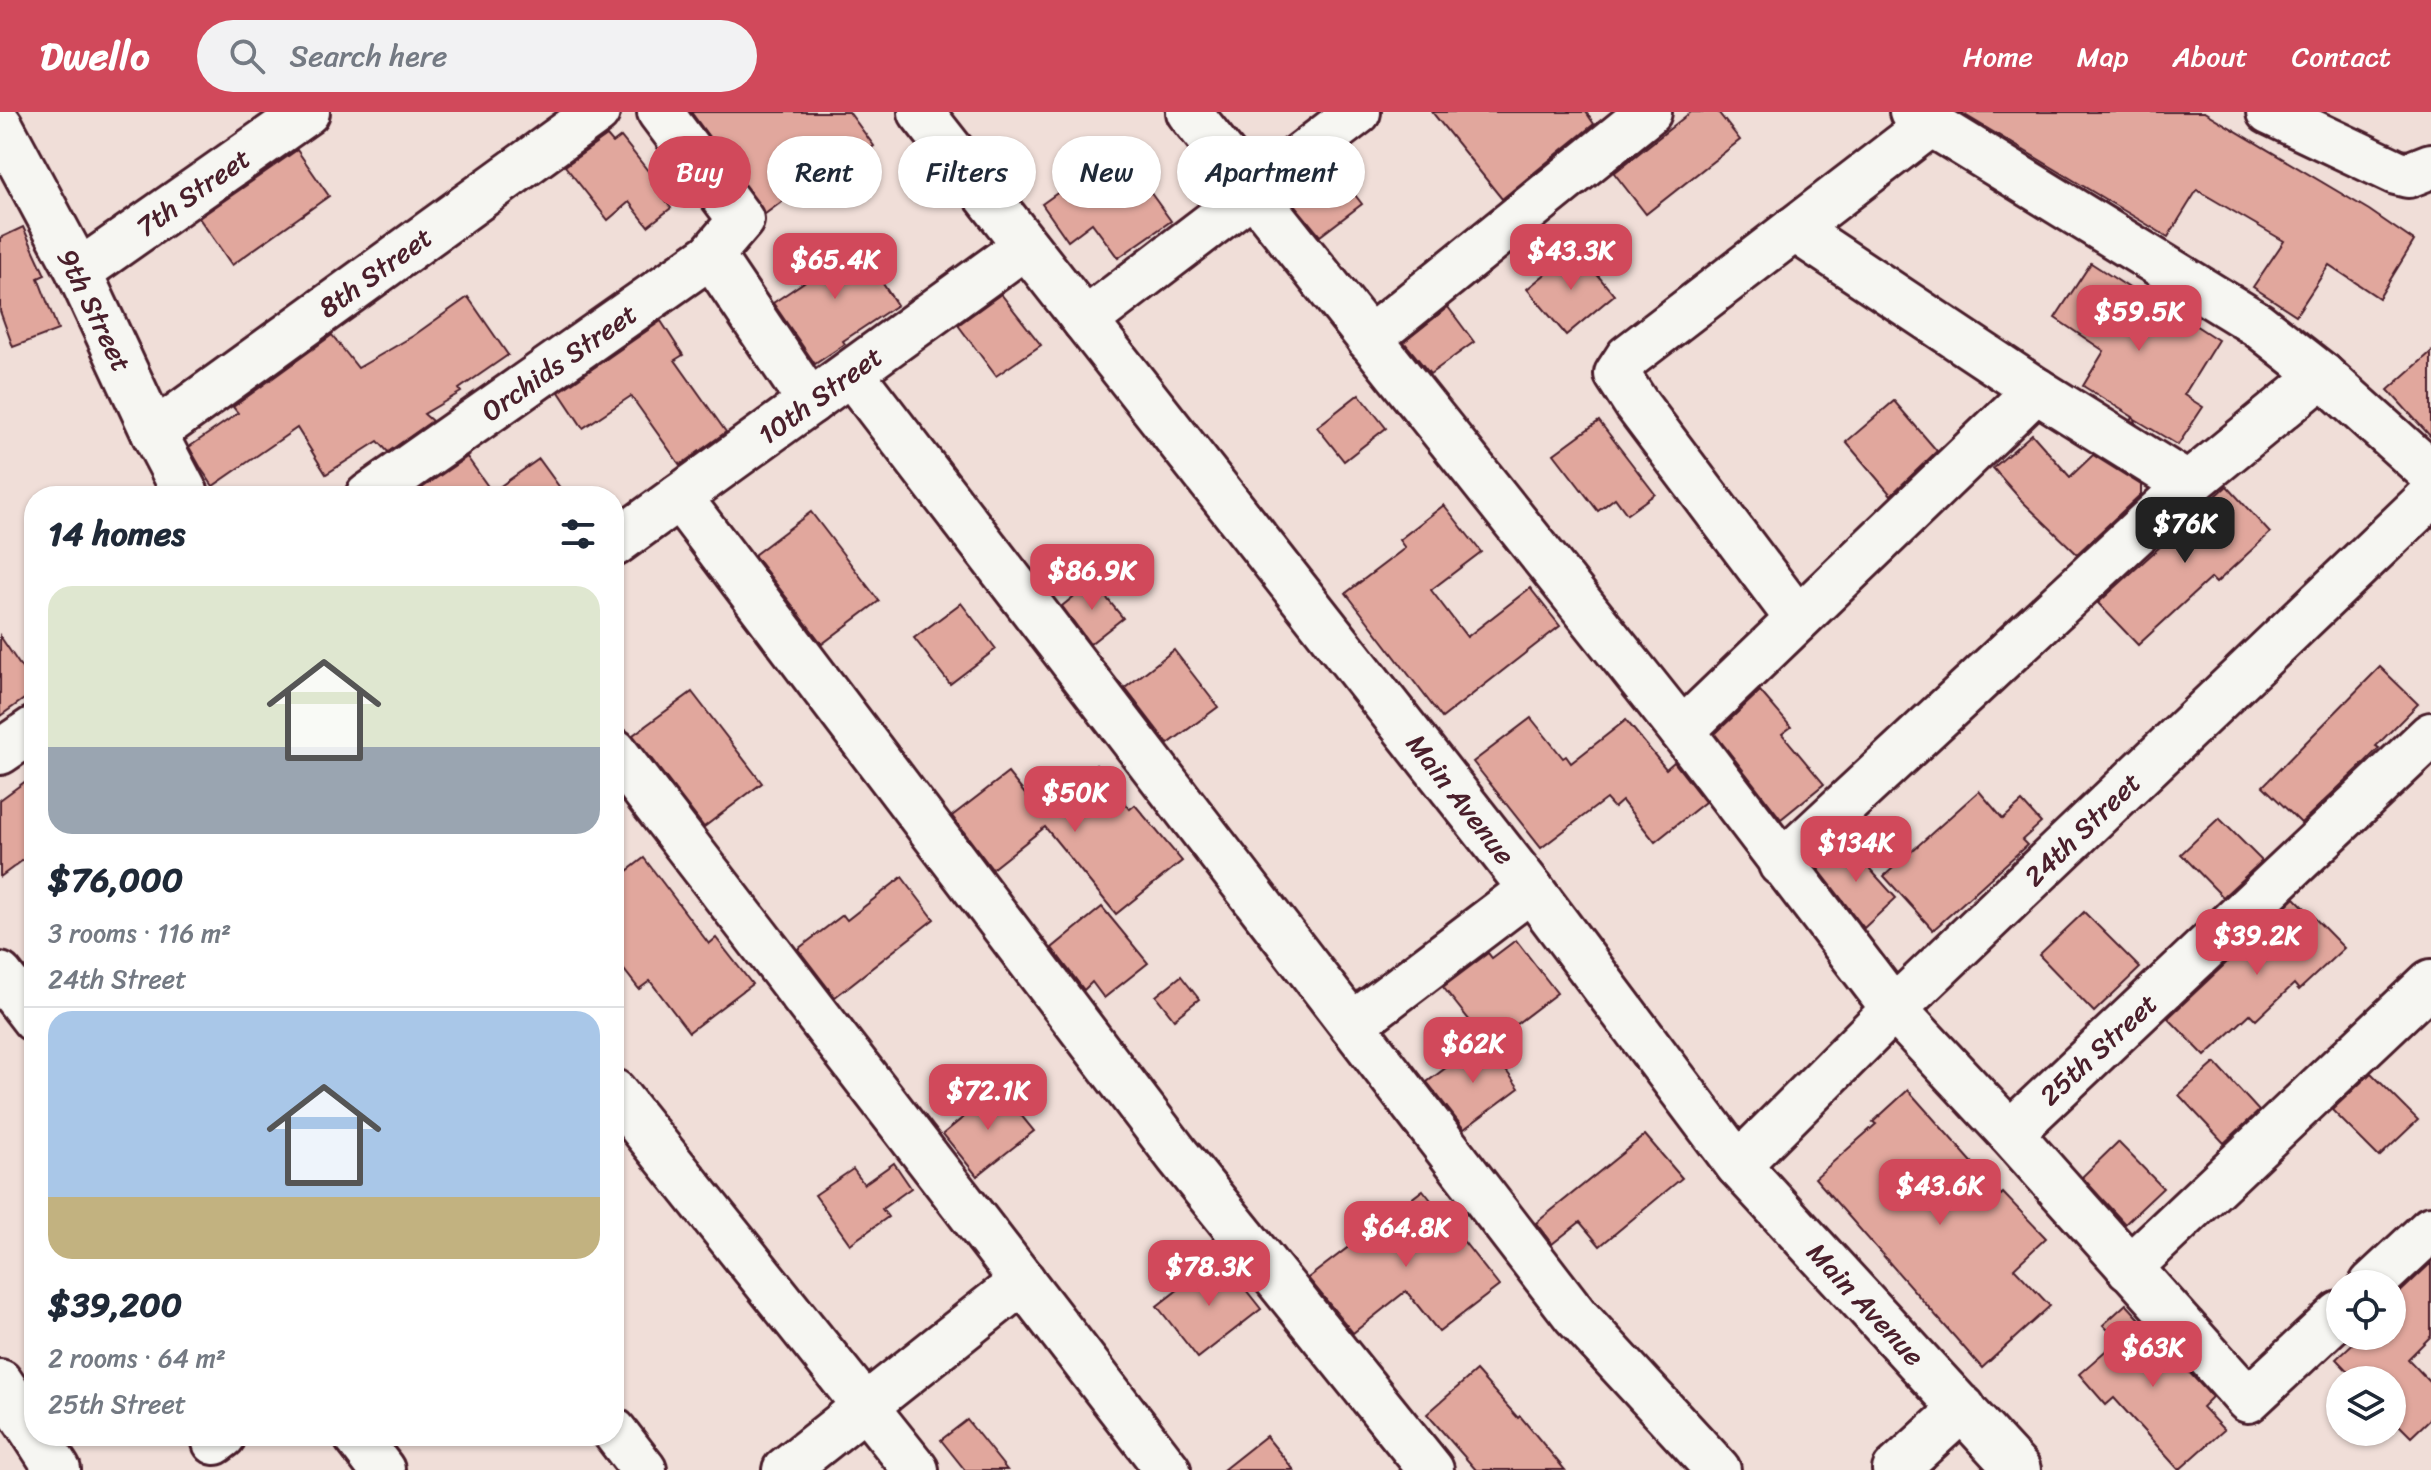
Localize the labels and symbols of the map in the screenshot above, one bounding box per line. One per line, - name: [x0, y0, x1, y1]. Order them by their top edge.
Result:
- street label: 7th Street: [125, 135, 261, 250]
- street label: 8th Street: [307, 214, 443, 331]
- pin: $43.3K: [1506, 224, 1636, 292]
- pin: $65.4K: [770, 233, 900, 301]
- street label: 9th Street: [43, 240, 146, 381]
- pin: $59.5K: [2074, 285, 2204, 353]
- street label: Orchids Street: [471, 290, 648, 435]
- street label: 10th Street: [747, 333, 893, 458]
- pin: $76K: [2138, 497, 2232, 565]
- pin: $86.9K: [1027, 544, 1157, 612]
- street label: Main Avenue: [1393, 723, 1528, 876]
- street label: 24th Street: [2012, 760, 2153, 899]
- pin: $50K: [1028, 766, 1122, 834]
- pin: $134K: [1800, 816, 1912, 884]
- pin: $39.2K: [2192, 909, 2322, 977]
- street label: 25th Street: [2027, 981, 2169, 1118]
- pin: $62K: [1426, 1017, 1520, 1085]
- pin: $72.1K: [923, 1064, 1053, 1132]
- pin: $43.6K: [1875, 1159, 2005, 1227]
- pin: $64.8K: [1341, 1201, 1471, 1269]
- street label: Main Avenue: [1794, 1230, 1937, 1378]
- pin: $78.3K: [1144, 1240, 1274, 1308]
- pin: $63K: [2106, 1321, 2200, 1389]

